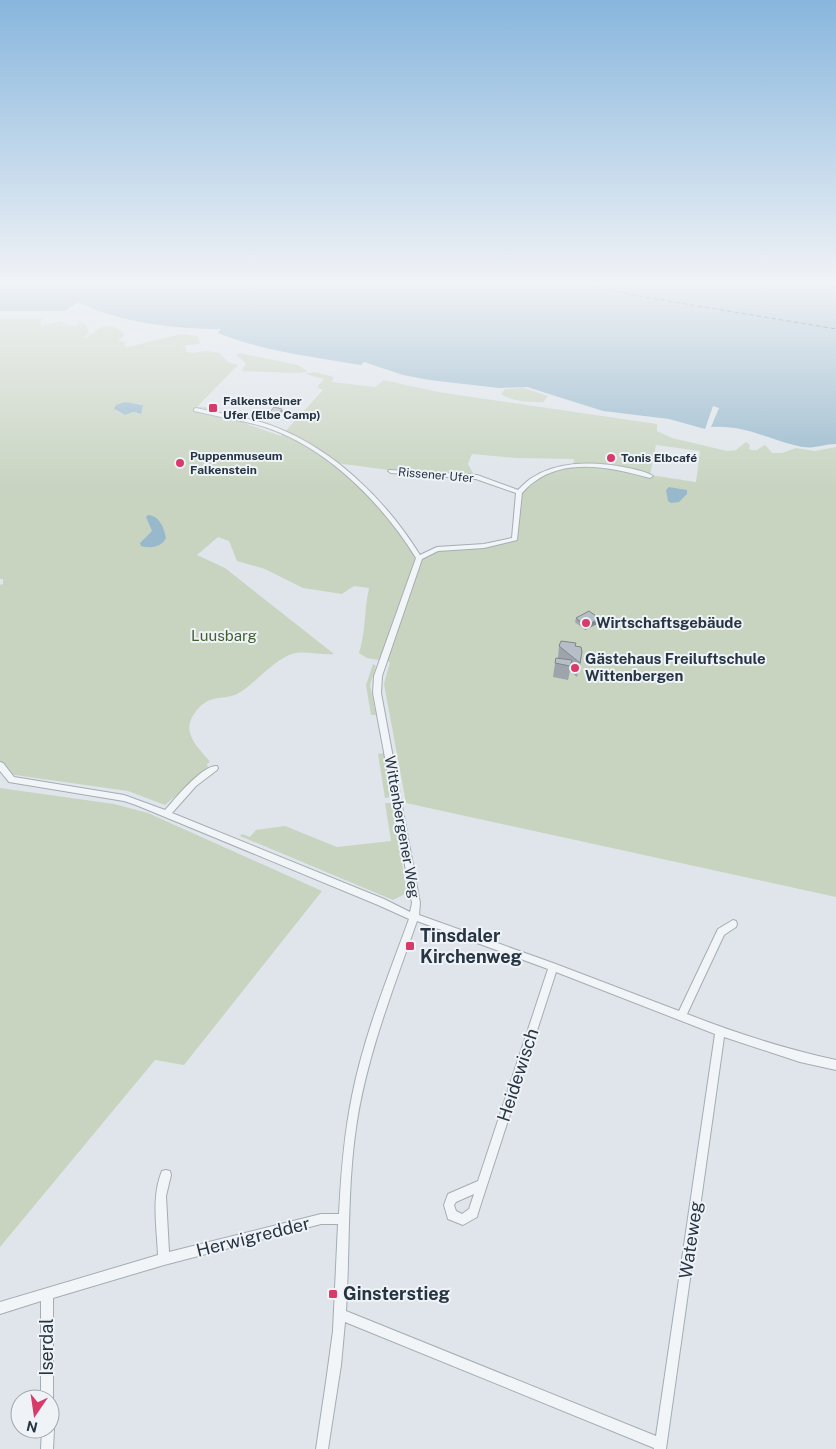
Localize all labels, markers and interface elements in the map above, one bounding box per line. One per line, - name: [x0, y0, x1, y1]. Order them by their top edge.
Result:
- place label: Falkensteiner Ufer (Elbe Camp): [223, 394, 321, 422]
- marker: Falkensteiner Ufer (Elbe Camp): [207, 402, 219, 414]
- place label: Puppenmuseum Falkenstein: [190, 449, 283, 477]
- place label: Tonis Elbcafé: [621, 451, 697, 465]
- marker: Tonis Elbcafé: [605, 452, 617, 464]
- marker: Puppenmuseum Falkenstein: [174, 457, 186, 469]
- street label: Rissener Ufer: [398, 465, 475, 485]
- place label: Wirtschaftsgebäude: [596, 614, 742, 631]
- marker: Wirtschaftsgebäude: [580, 617, 592, 629]
- park label: Luusbarg: [191, 627, 257, 644]
- place label: Gästehaus Freiluftschule Wittenbergen: [585, 650, 766, 684]
- marker: Gästehaus Freiluftschule Wittenbergen: [569, 662, 581, 674]
- street label: Wittenbergener Weg: [382, 754, 423, 899]
- place label: Tinsdaler Kirchenweg: [420, 925, 522, 967]
- marker: Tinsdaler Kirchenweg: [404, 940, 416, 952]
- street label: Heidewisch: [493, 1026, 542, 1124]
- street label: Wateweg: [675, 1200, 706, 1280]
- street label: Herwigredder: [194, 1212, 312, 1261]
- place label: Ginsterstieg: [343, 1283, 450, 1304]
- marker: Ginsterstieg: [327, 1288, 339, 1300]
- street label: Iserdal: [36, 1318, 57, 1376]
- north arrow: [10, 1389, 60, 1439]
- text: N: [25, 1418, 39, 1436]

